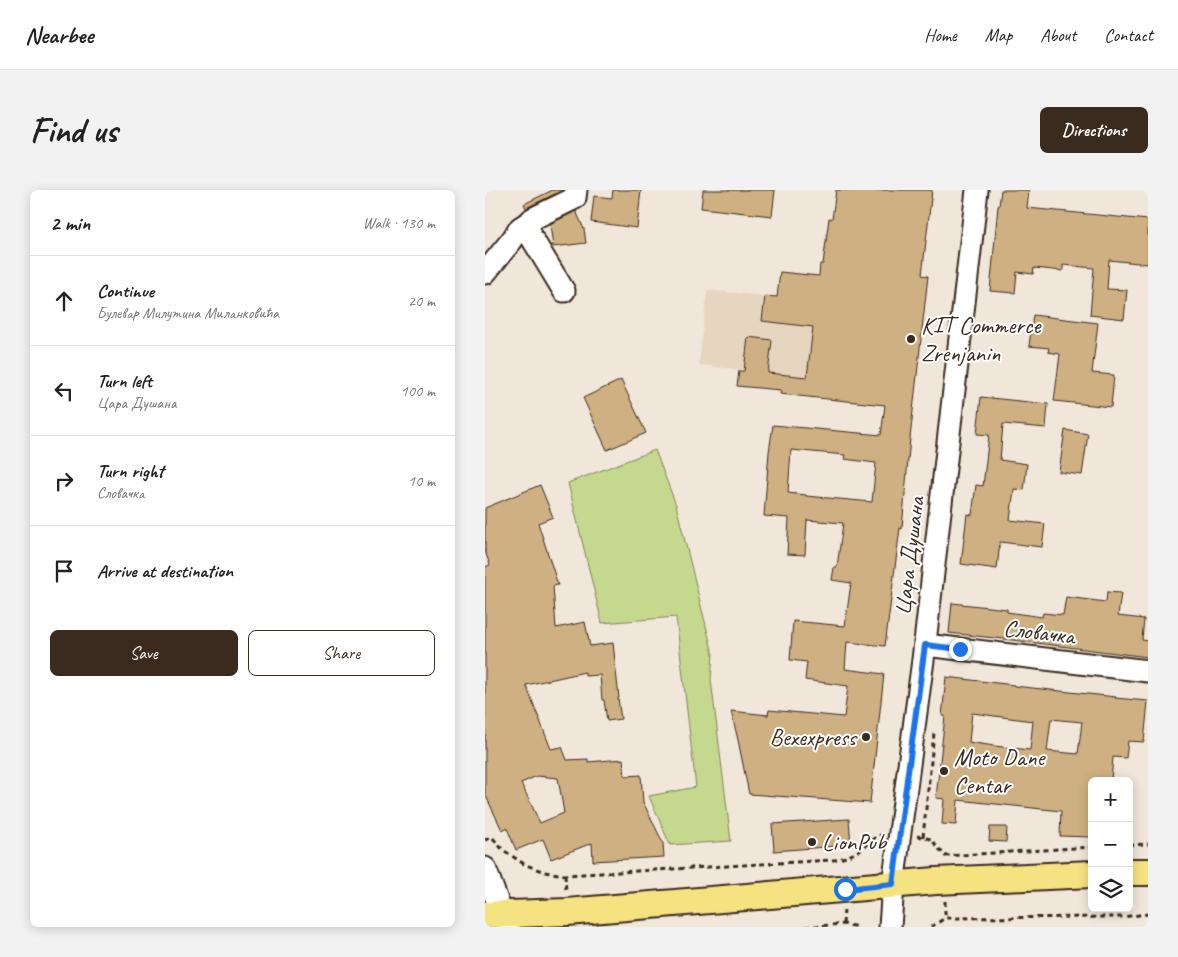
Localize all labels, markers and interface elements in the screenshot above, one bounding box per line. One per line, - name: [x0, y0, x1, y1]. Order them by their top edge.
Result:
- text: Nearbee: [25, 20, 93, 50]
- text: Home: [924, 24, 957, 46]
- text: Map: [985, 24, 1012, 46]
- text: About: [1040, 24, 1076, 46]
- text: Contact: [1104, 24, 1153, 46]
- button: Directions: [1040, 107, 1148, 153]
- text: Find us: [30, 108, 117, 153]
- text: 2 min: [50, 210, 90, 236]
- text: Walk · 130 m: [363, 213, 435, 233]
- text: Continue: [97, 279, 154, 303]
- icon: ahead: [50, 287, 78, 315]
- text: 20 m: [408, 291, 435, 311]
- text: Булевар Милутина Миланковића: [97, 303, 279, 323]
- place label: KIT Commerce Zrenjanin: [921, 310, 1042, 368]
- marker: KIT Commerce Zrenjanin: [905, 333, 917, 345]
- text: Turn left: [97, 369, 152, 393]
- icon: left: [50, 377, 78, 405]
- text: 100 m: [401, 381, 435, 401]
- text: Цара Душана: [97, 393, 176, 413]
- text: Turn right: [97, 459, 164, 483]
- icon: right: [50, 467, 78, 495]
- text: 10 m: [408, 471, 435, 491]
- text: Словачка: [97, 483, 145, 503]
- street label: Цара Душана: [887, 494, 931, 617]
- icon: arrive: [50, 557, 78, 585]
- text: Arrive at destination: [97, 559, 233, 583]
- street label: Словачка: [1002, 613, 1078, 651]
- button: Save: [50, 630, 238, 676]
- button: Share: [248, 630, 435, 676]
- route end: [949, 638, 972, 661]
- place label: Bexexpress: [770, 722, 858, 752]
- marker: Bexexpress: [860, 731, 872, 743]
- place label: Moto Dane Centar: [954, 742, 1046, 800]
- marker: Moto Dane Centar: [938, 765, 950, 777]
- map controls: [1088, 777, 1133, 912]
- button: +: [1088, 777, 1133, 822]
- button: −: [1088, 822, 1133, 867]
- place label: LionPub: [822, 827, 888, 857]
- marker: LionPub: [806, 836, 818, 848]
- button: layers: [1088, 867, 1133, 912]
- route start: [834, 878, 857, 901]

